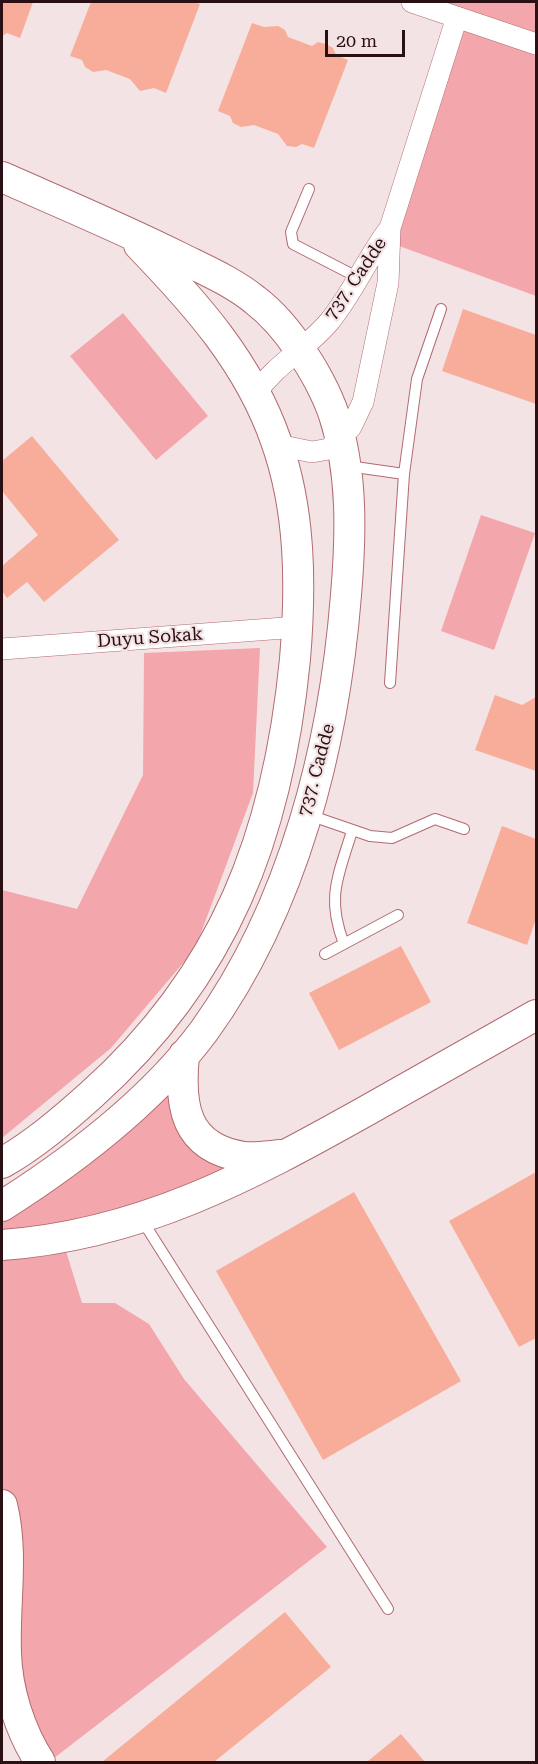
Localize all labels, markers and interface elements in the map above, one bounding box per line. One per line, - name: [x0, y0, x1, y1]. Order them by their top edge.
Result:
- scale bar: [328, 18, 408, 56]
- text: 20 m: [336, 30, 377, 51]
- street label: 737. Cadde: [321, 234, 391, 324]
- street label: Duyu Sokak: [96, 624, 204, 652]
- street label: 737. Cadde: [294, 721, 340, 819]

